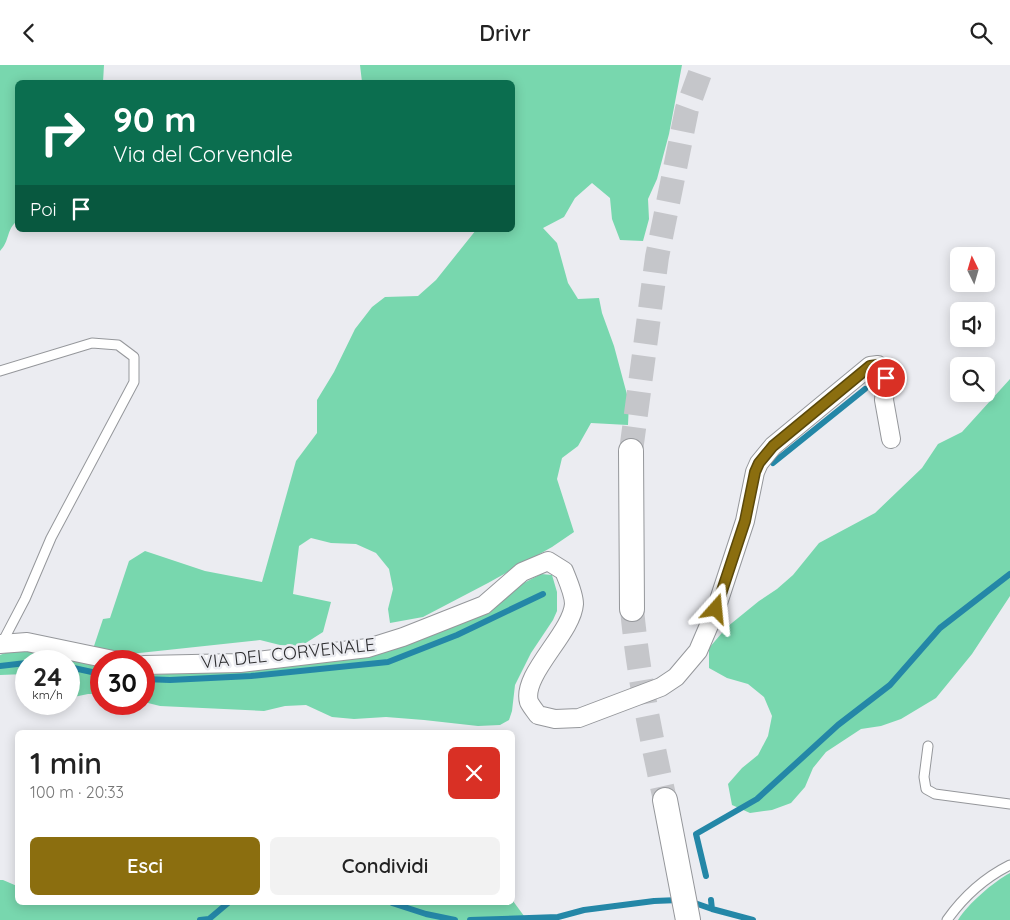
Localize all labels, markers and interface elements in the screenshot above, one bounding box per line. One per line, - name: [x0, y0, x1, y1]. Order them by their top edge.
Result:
- icon: back: [15, 19, 43, 47]
- text: Drivr: [479, 19, 531, 47]
- icon: search: [967, 19, 995, 47]
- text: 90 m: [113, 97, 196, 141]
- icon: right: [30, 100, 95, 165]
- text: Via del Corvenale: [113, 140, 293, 168]
- icon: arrive: [67, 195, 95, 223]
- text: Poi: [30, 197, 57, 221]
- north arrow: [950, 247, 995, 293]
- map controls: [950, 247, 995, 402]
- button: sound: [950, 302, 995, 347]
- pin: [865, 357, 907, 399]
- button: search: [950, 357, 995, 402]
- icon: arrive: [872, 364, 900, 392]
- position arrow: [689, 582, 741, 634]
- street label: VIA DEL CORVENALE: [200, 632, 376, 674]
- speed limit sign: 30: [90, 650, 155, 715]
- text: 24: [33, 661, 62, 692]
- text: km/h: [32, 687, 63, 702]
- text: 1 min: [30, 744, 102, 782]
- button: close: [448, 747, 500, 799]
- text: 100 m · 20:33: [30, 782, 124, 802]
- button: Esci: [30, 837, 260, 895]
- button: Condividi: [270, 837, 500, 895]

